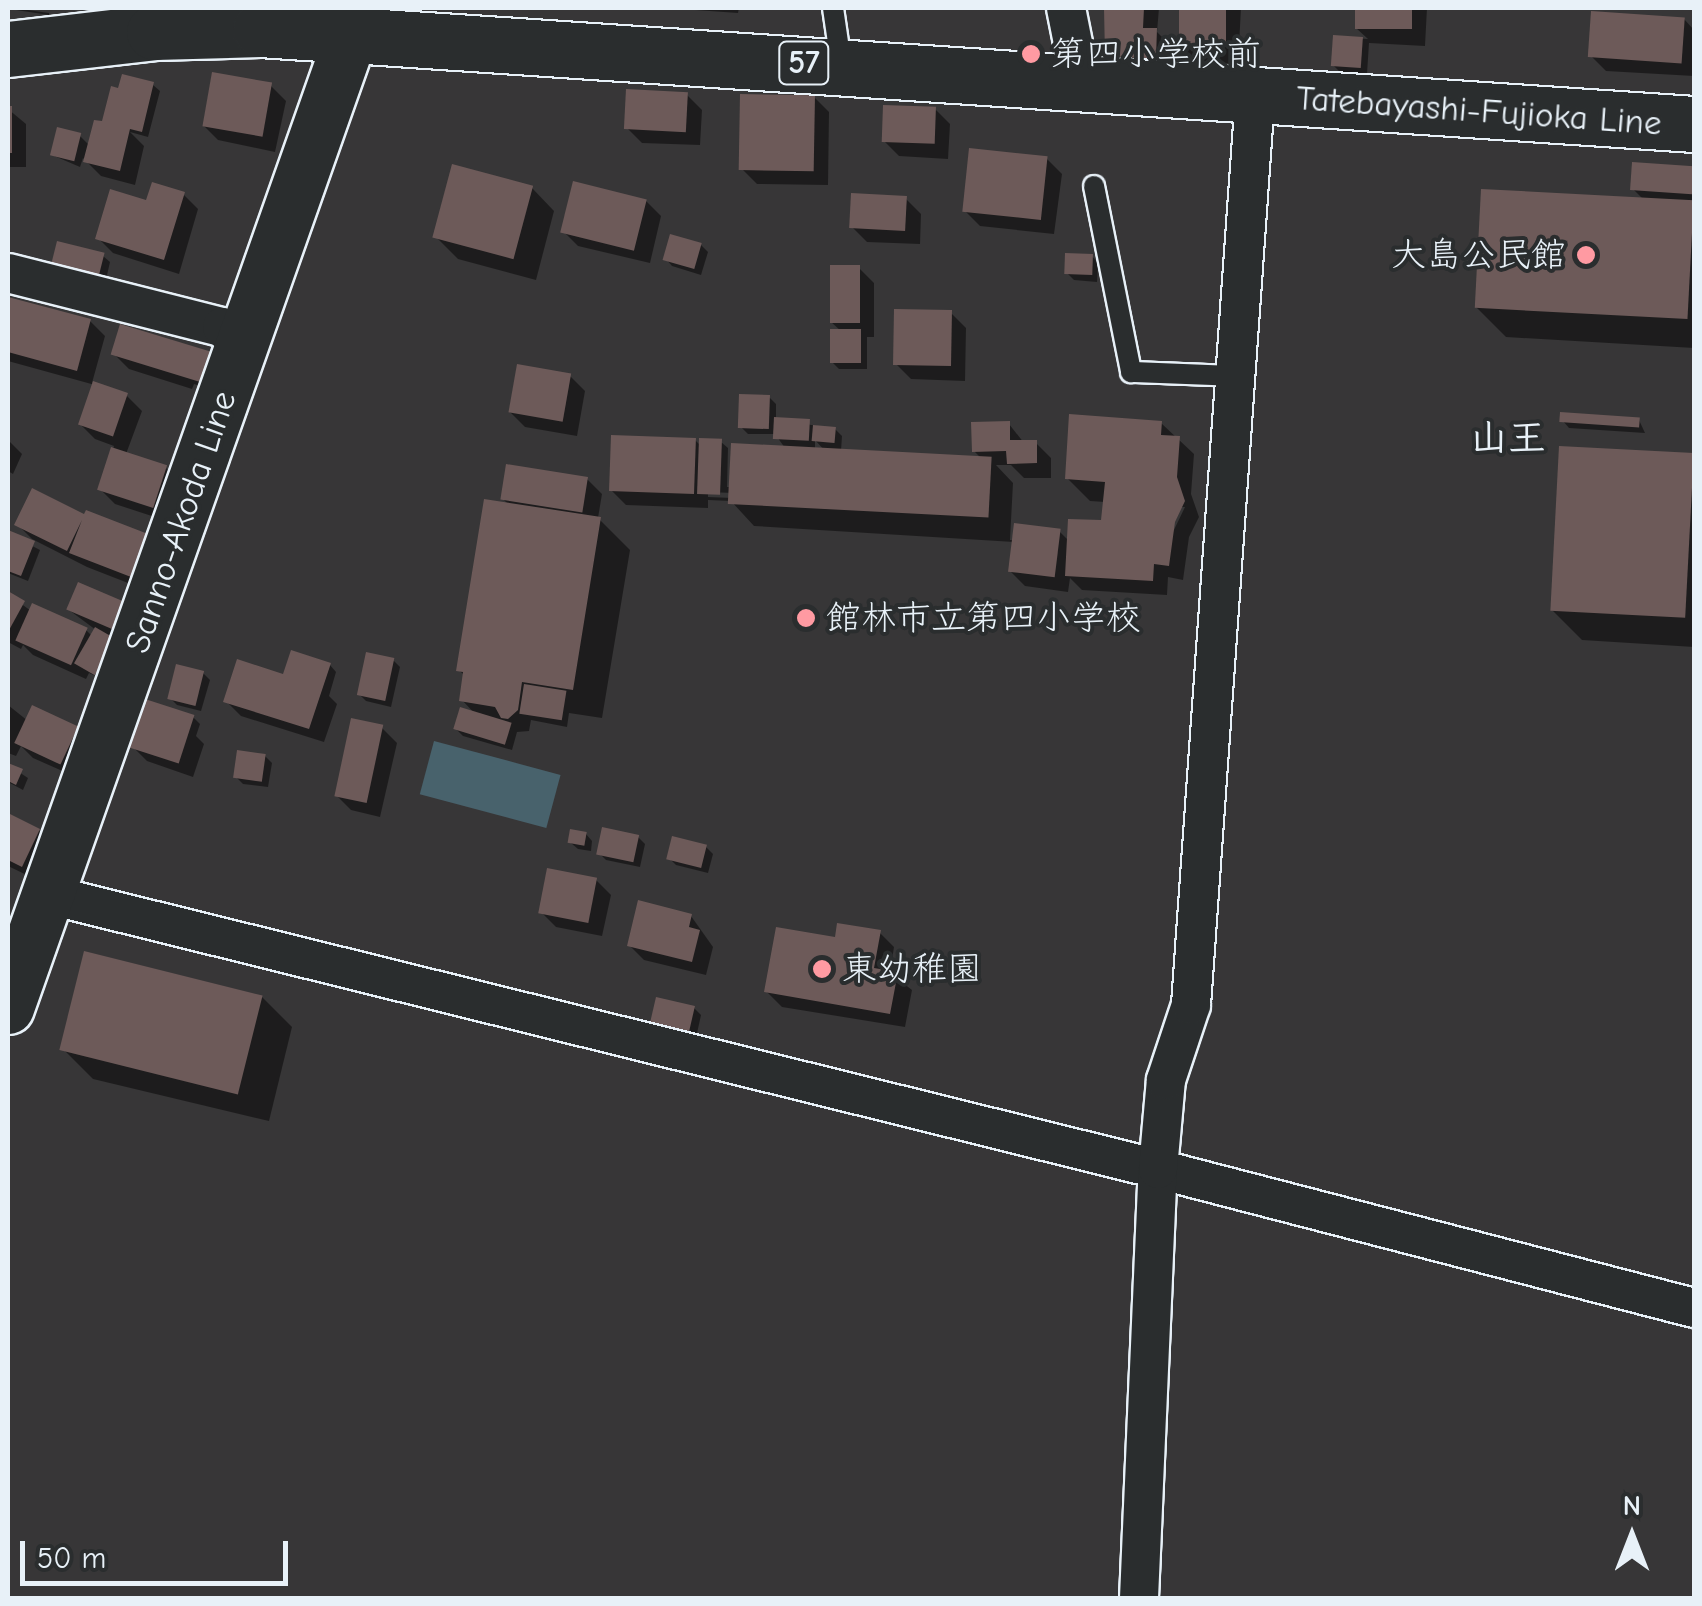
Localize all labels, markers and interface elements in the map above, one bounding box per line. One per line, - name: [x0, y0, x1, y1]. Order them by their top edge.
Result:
- place label: 第四小学校前: [1051, 33, 1261, 75]
- road number: 57: [776, 36, 832, 90]
- marker: 第四小学校前: [1020, 43, 1042, 65]
- street label: Tatebayashi-Fujioka Line: [1295, 77, 1663, 145]
- place label: 大島公民館: [1391, 234, 1566, 276]
- marker: 大島公民館: [1575, 244, 1597, 266]
- street label: Sanno-Akoda Line: [116, 385, 246, 659]
- district label: 山王: [1470, 416, 1546, 462]
- place label: 館林市立第四小学校: [826, 597, 1141, 639]
- marker: 館林市立第四小学校: [795, 607, 817, 629]
- place label: 東幼稚園: [842, 948, 982, 990]
- marker: 東幼稚園: [811, 958, 833, 980]
- north arrow: [1582, 1486, 1682, 1586]
- text: N: [1623, 1490, 1641, 1522]
- scale bar: [25, 1521, 292, 1583]
- text: 50 m: [37, 1541, 106, 1576]

